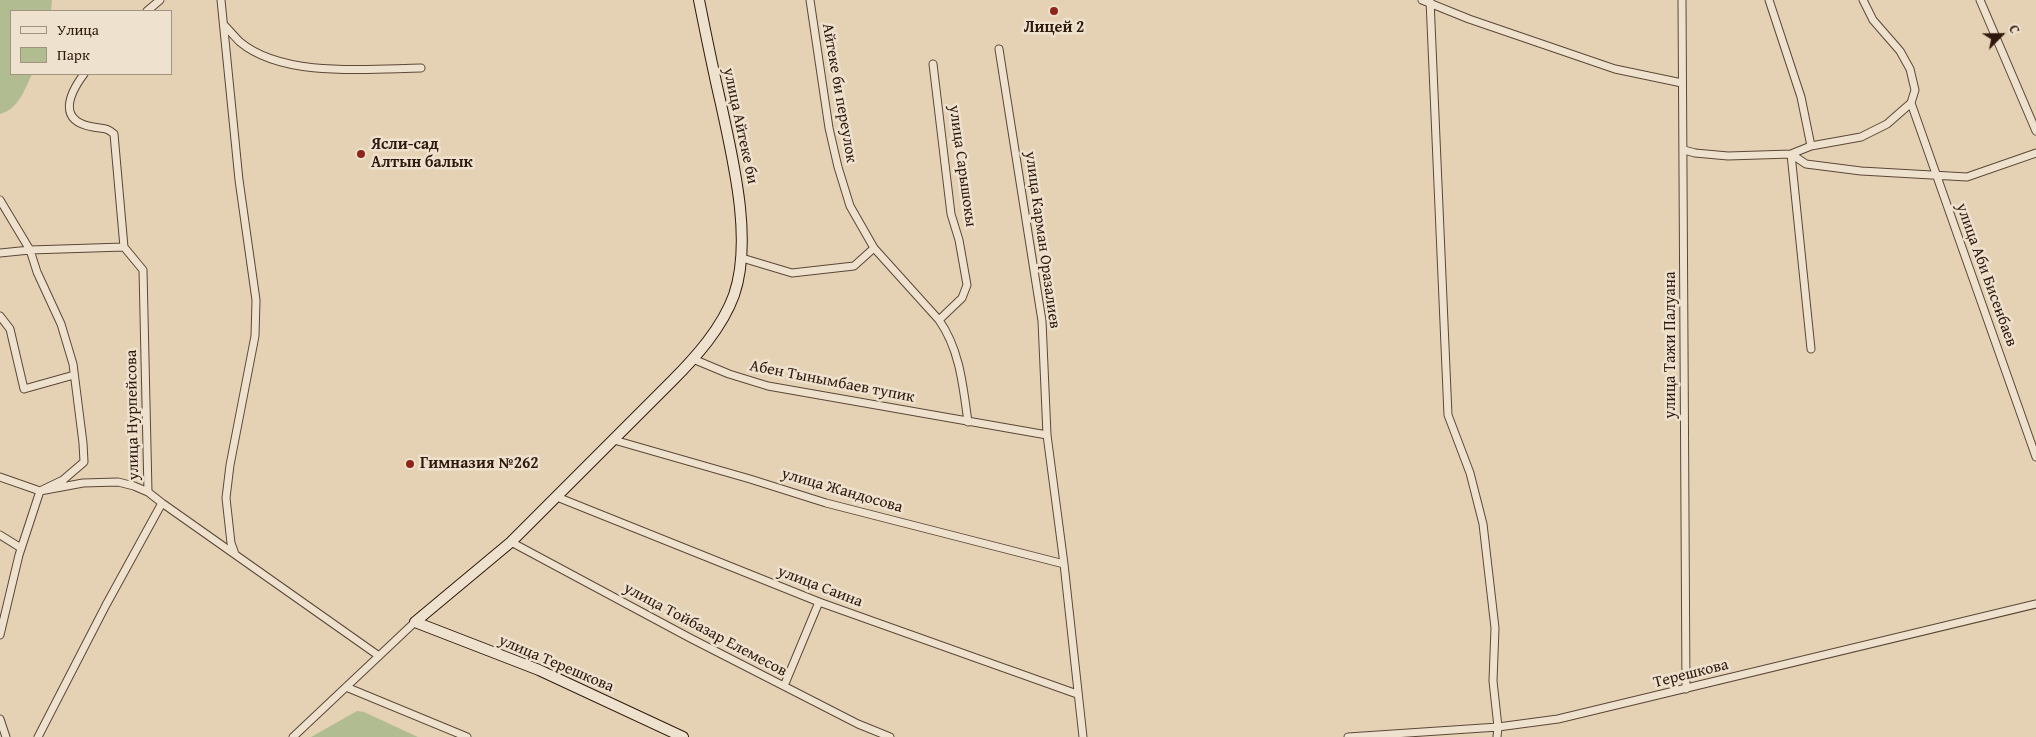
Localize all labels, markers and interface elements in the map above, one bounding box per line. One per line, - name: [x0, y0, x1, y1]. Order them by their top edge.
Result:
- marker: Лицей 2: [1048, 5, 1060, 17]
- legend: [10, 10, 172, 75]
- north arrow: [1976, 10, 2026, 60]
- place label: Лицей 2: [1024, 18, 1084, 38]
- text: Улица: [57, 19, 99, 40]
- street label: Айтеке би переулок: [817, 22, 861, 164]
- text: С: [2004, 22, 2026, 37]
- text: Парк: [57, 44, 90, 65]
- street label: улица Айтеке би: [718, 66, 762, 186]
- street label: улица Сарышокы: [944, 104, 980, 228]
- place label: Ясли-сад Алтын балык: [371, 135, 473, 173]
- marker: Ясли-сад Алтын балык: [355, 148, 367, 160]
- street label: улица Карман Оразалиев: [1020, 150, 1064, 330]
- street label: улица Аби Бисенбаев: [1951, 201, 2021, 349]
- street label: улица Тажи Палуана: [1661, 271, 1681, 419]
- street label: улица Нурпейсова: [122, 349, 144, 481]
- street label: Абен Тынымбаев тупик: [748, 357, 916, 407]
- place label: Гимназия №262: [420, 454, 539, 474]
- marker: Гимназия №262: [404, 458, 416, 470]
- street label: улица Жандосова: [779, 464, 905, 518]
- street label: улица Саина: [775, 562, 865, 612]
- street label: улица Тойбазар Елемесов: [620, 579, 790, 681]
- street label: улица Терешкова: [495, 631, 617, 697]
- street label: Терешкова: [1651, 655, 1731, 693]

